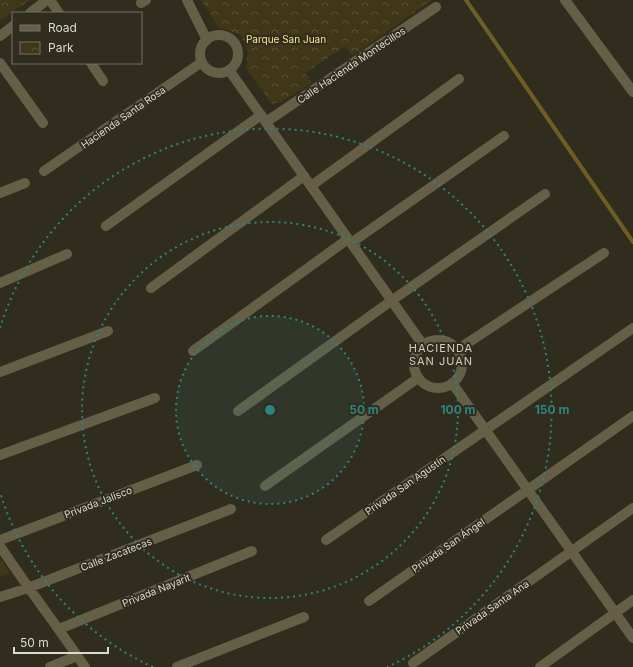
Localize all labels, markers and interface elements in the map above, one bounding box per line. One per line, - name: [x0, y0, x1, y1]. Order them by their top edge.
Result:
- legend: [12, 12, 142, 64]
- text: Road: [48, 20, 77, 35]
- street label: Calle Hacienda Montecillos: [295, 24, 407, 106]
- park label: Parque San Juan: [246, 33, 326, 45]
- text: Park: [48, 40, 74, 55]
- street label: Hacienda Santa Rosa: [78, 83, 168, 151]
- district label: HACIENDA SAN JUAN: [409, 341, 473, 368]
- text: 50 m: [349, 402, 379, 417]
- text: 100 m: [440, 402, 476, 417]
- text: 150 m: [535, 402, 569, 417]
- centre of rings: [263, 403, 277, 417]
- street label: Privada San Agustín: [363, 453, 447, 517]
- street label: Privada Jalisco: [62, 484, 134, 520]
- street label: Privada San Ángel: [409, 514, 487, 575]
- street label: Calle Zacatecas: [79, 535, 153, 573]
- street label: Privada Nayarit: [120, 571, 192, 609]
- street label: Privada Santa Ana: [453, 577, 531, 637]
- scale bar: [14, 629, 108, 655]
- text: 50 m: [20, 635, 49, 650]

